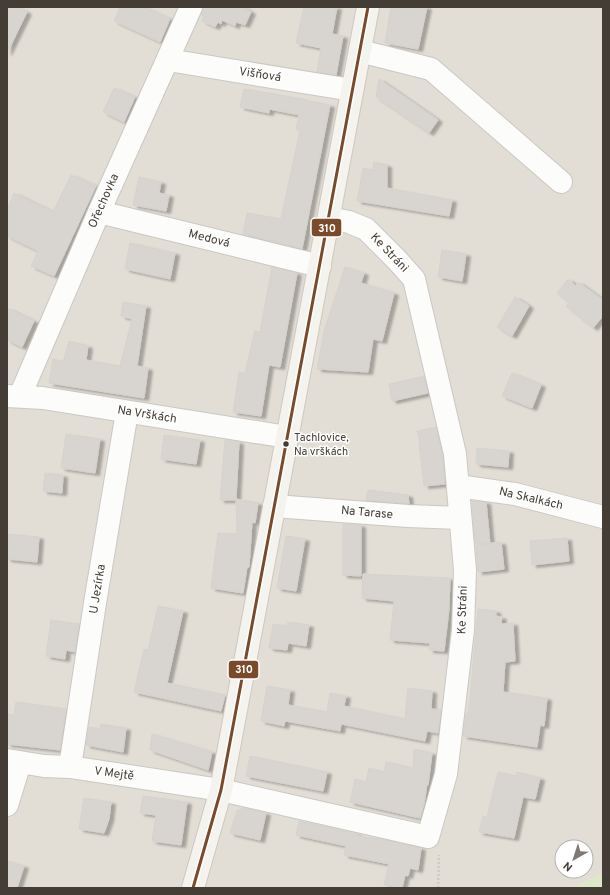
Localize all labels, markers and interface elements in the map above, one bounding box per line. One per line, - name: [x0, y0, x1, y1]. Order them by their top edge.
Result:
- street label: Višňová: [238, 64, 282, 86]
- street label: Ořechovka: [85, 171, 123, 231]
- line badge: 310: [311, 218, 342, 237]
- text: 310: [318, 222, 336, 236]
- street label: Medová: [187, 226, 231, 252]
- street label: Ke Stráni: [366, 230, 412, 276]
- street label: Na Vrškách: [116, 402, 178, 428]
- place label: Tachlovice, Na vrškách: [294, 431, 349, 459]
- marker: Tachlovice, Na vrškách: [281, 439, 291, 449]
- street label: Na Skalkách: [497, 484, 565, 514]
- street label: Na Tarase: [340, 503, 394, 523]
- street label: U Jezírka: [86, 563, 110, 615]
- street label: Ke Stráni: [454, 585, 472, 635]
- line badge: 310: [228, 660, 259, 679]
- text: 310: [235, 663, 253, 677]
- street label: V Mejtě: [93, 763, 135, 785]
- north arrow: [554, 839, 594, 879]
- text: N: [561, 858, 576, 874]

